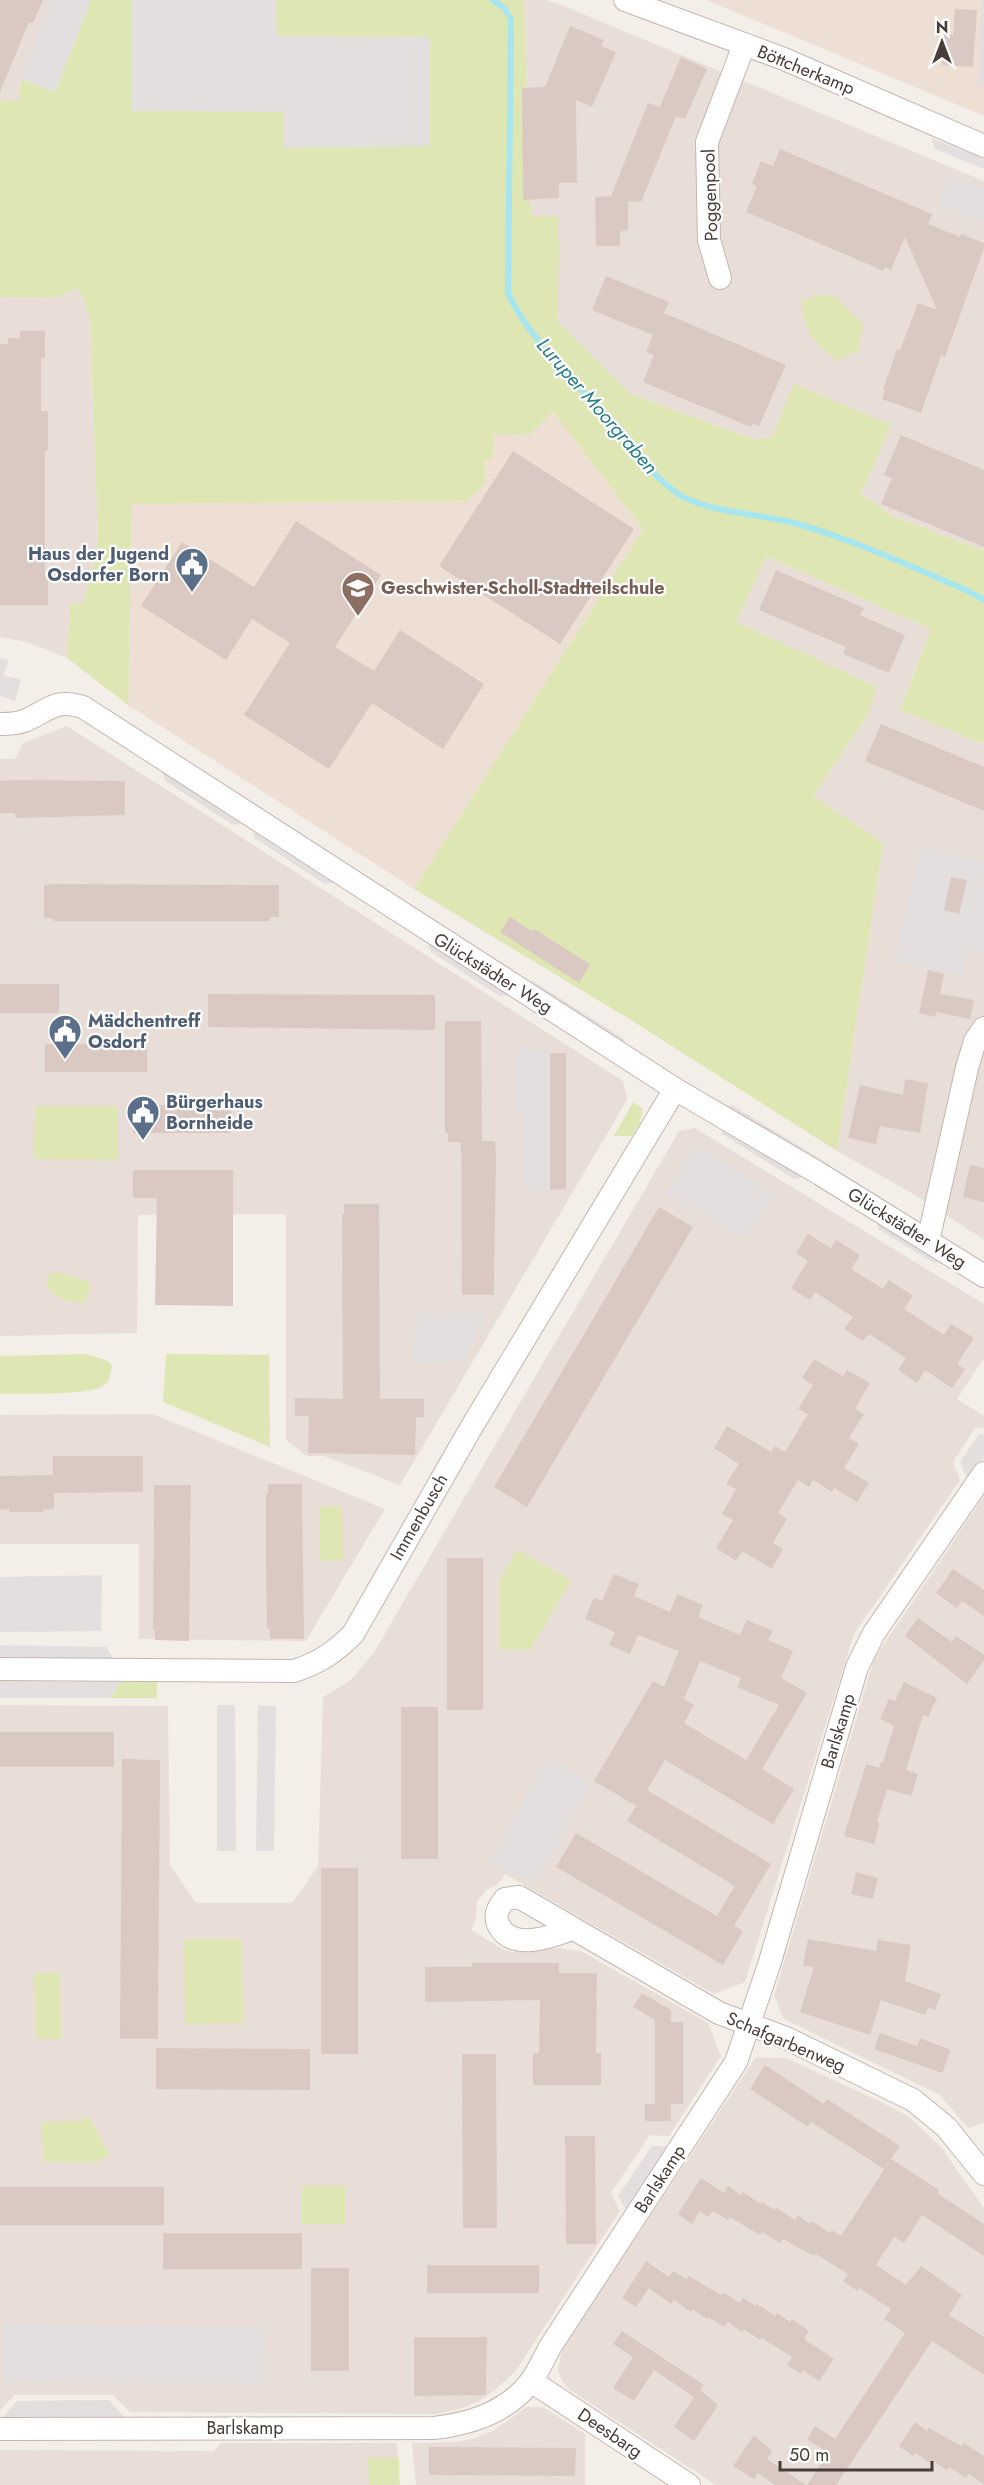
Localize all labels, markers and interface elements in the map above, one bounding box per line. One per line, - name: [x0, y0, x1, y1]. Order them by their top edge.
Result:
- north arrow: [912, 12, 972, 72]
- text: N: [936, 16, 948, 39]
- street label: Böttcherkamp: [753, 39, 859, 101]
- street label: Poggenpool: [695, 148, 725, 242]
- water label: Luruper Moorgraben: [530, 331, 664, 481]
- place label: Haus der Jugend Osdorfer Born: [28, 541, 169, 588]
- public building icon: Haus der Jugend Osdorfer Born: [174, 546, 210, 593]
- school or university icon: Geschwister-Scholl-Stadtteilschule: [340, 570, 376, 617]
- place label: Geschwister-Scholl-Stadtteilschule: [381, 575, 664, 601]
- street label: Glückstädter Weg: [429, 926, 557, 1020]
- place label: Mädchentreff Osdorf: [88, 1008, 201, 1055]
- public building icon: Mädchentreff Osdorf: [47, 1013, 83, 1060]
- place label: Bürgerhaus Bornheide: [166, 1089, 263, 1136]
- public building icon: Bürgerhaus Bornheide: [125, 1094, 161, 1141]
- street label: Glückstädter Weg: [843, 1181, 971, 1275]
- street label: Immenbusch: [384, 1469, 454, 1565]
- street label: Barlskamp: [814, 1690, 862, 1772]
- street label: Schafgarbenweg: [722, 2005, 850, 2079]
- street label: Barlskamp: [628, 2140, 692, 2218]
- street label: Deesbarg: [572, 2402, 648, 2464]
- street label: Barlskamp: [206, 2415, 284, 2441]
- scale bar: [780, 2434, 932, 2472]
- text: 50 m: [789, 2442, 829, 2468]

